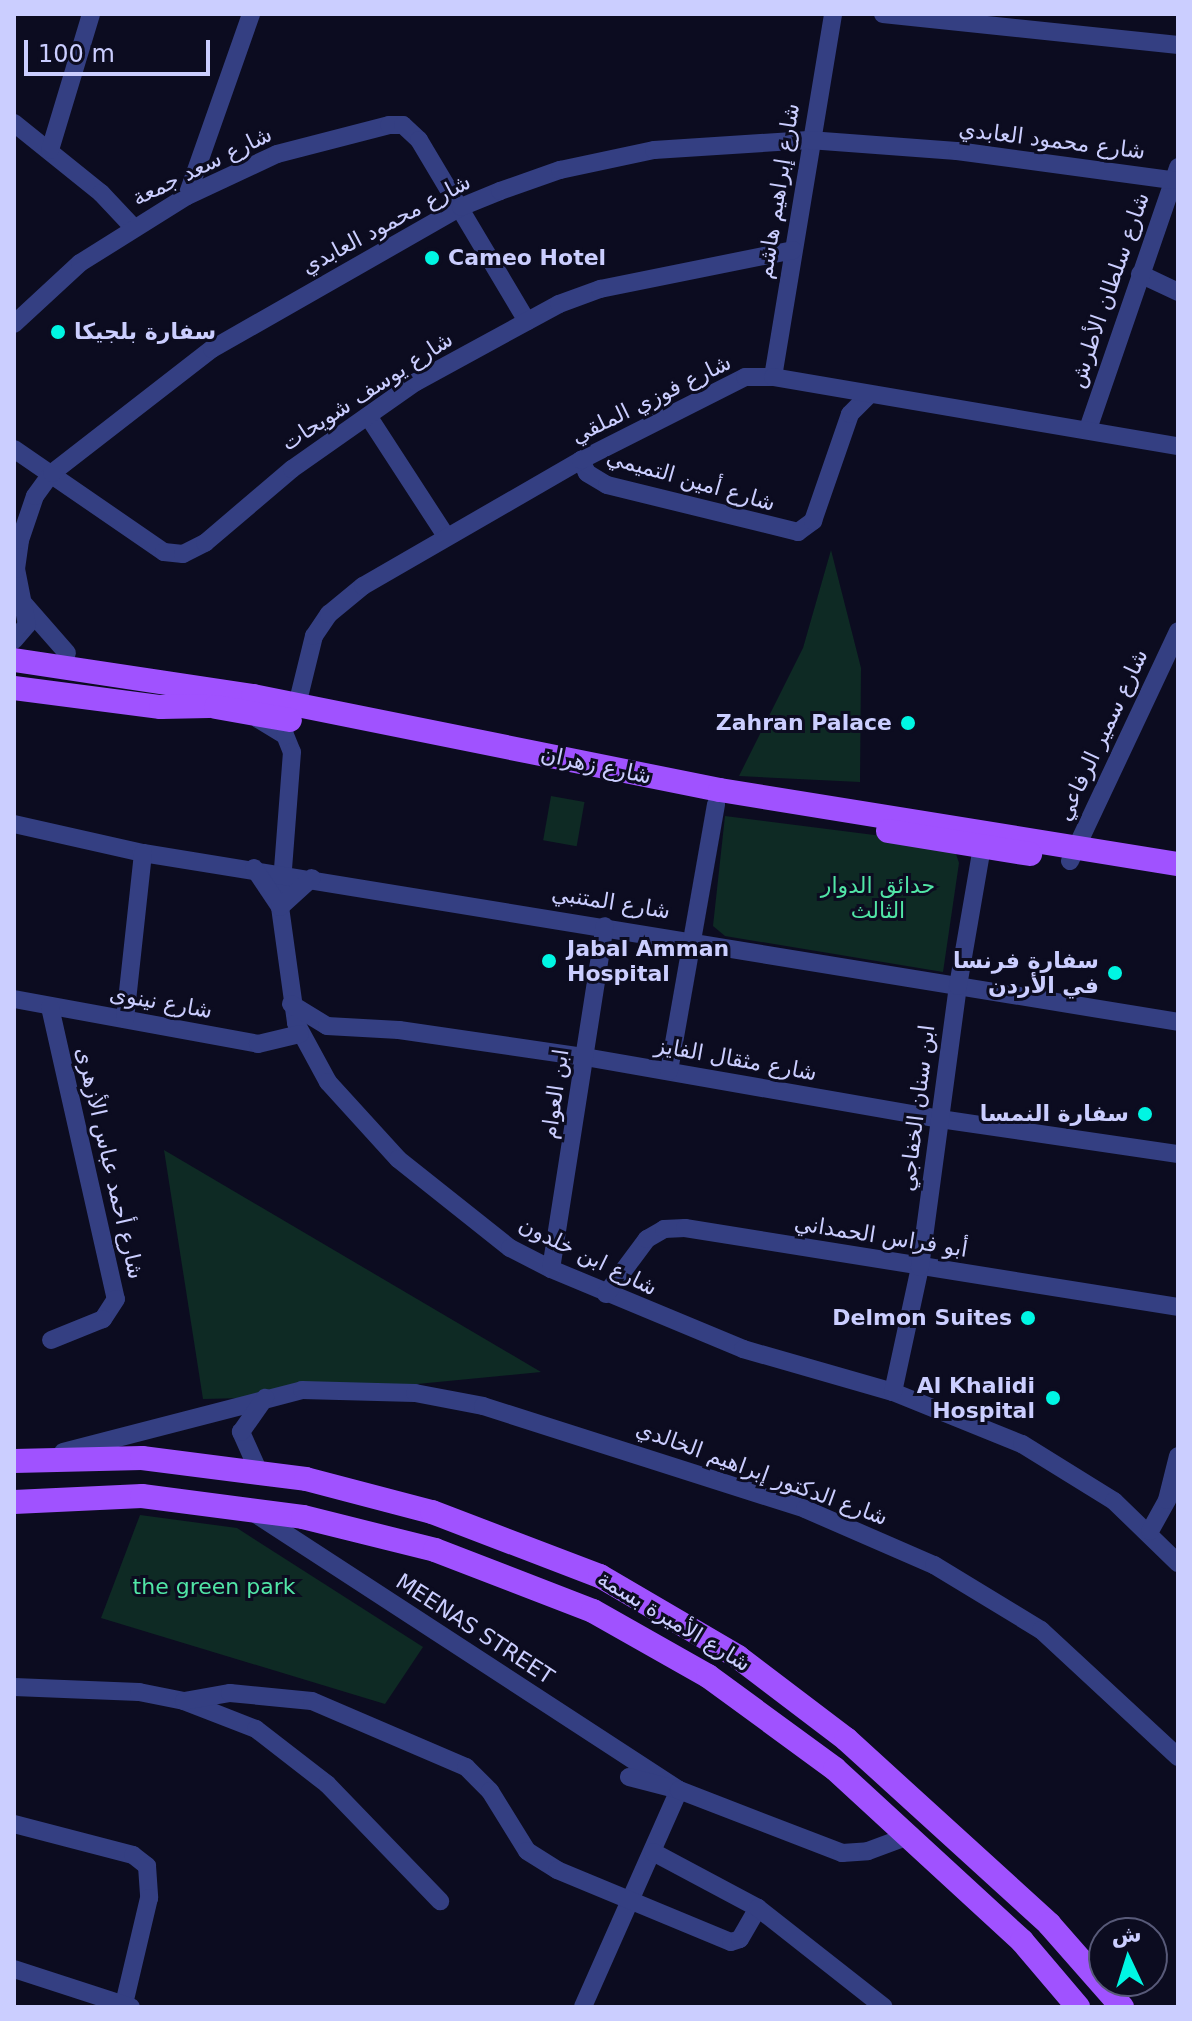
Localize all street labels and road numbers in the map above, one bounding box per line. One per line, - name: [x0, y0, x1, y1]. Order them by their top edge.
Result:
- street label: شارع إبراهيم هاشم: [751, 101, 805, 281]
- street label: شارع محمود العابدي: [957, 115, 1147, 165]
- street label: شارع سعد جمعة: [128, 121, 276, 211]
- street label: شارع محمود العابدي: [297, 168, 475, 280]
- street label: شارع سلطان الأطرش: [1063, 189, 1155, 391]
- street label: شارع يوسف شويحات: [276, 326, 458, 456]
- street label: شارع فوزي الملقي: [567, 349, 735, 449]
- street label: شارع أمين التميمي: [604, 443, 778, 517]
- street label: شارع سمير الرفاعي: [1051, 645, 1153, 825]
- street label: شارع زهران: [538, 740, 654, 790]
- street label: شارع المتنبي: [550, 880, 672, 924]
- street label: شارع نينوى: [108, 980, 214, 1024]
- street label: ابن سنان الخفاجي: [894, 1023, 940, 1193]
- street label: شارع مثقال الفايز: [653, 1032, 819, 1086]
- street label: شارع أحمد عباس الأزهرى: [70, 1044, 150, 1282]
- street label: ابن العوام: [536, 1047, 574, 1141]
- street label: أبو فراس الحمداني: [792, 1209, 970, 1263]
- street label: شارع ابن خلدون: [514, 1211, 662, 1301]
- street label: شارع الدكتور إبراهيم الخالدي: [633, 1415, 891, 1531]
- street label: شارع الأميرة بسمة: [593, 1565, 755, 1677]
- street label: MEENAS STREET: [391, 1568, 559, 1690]

